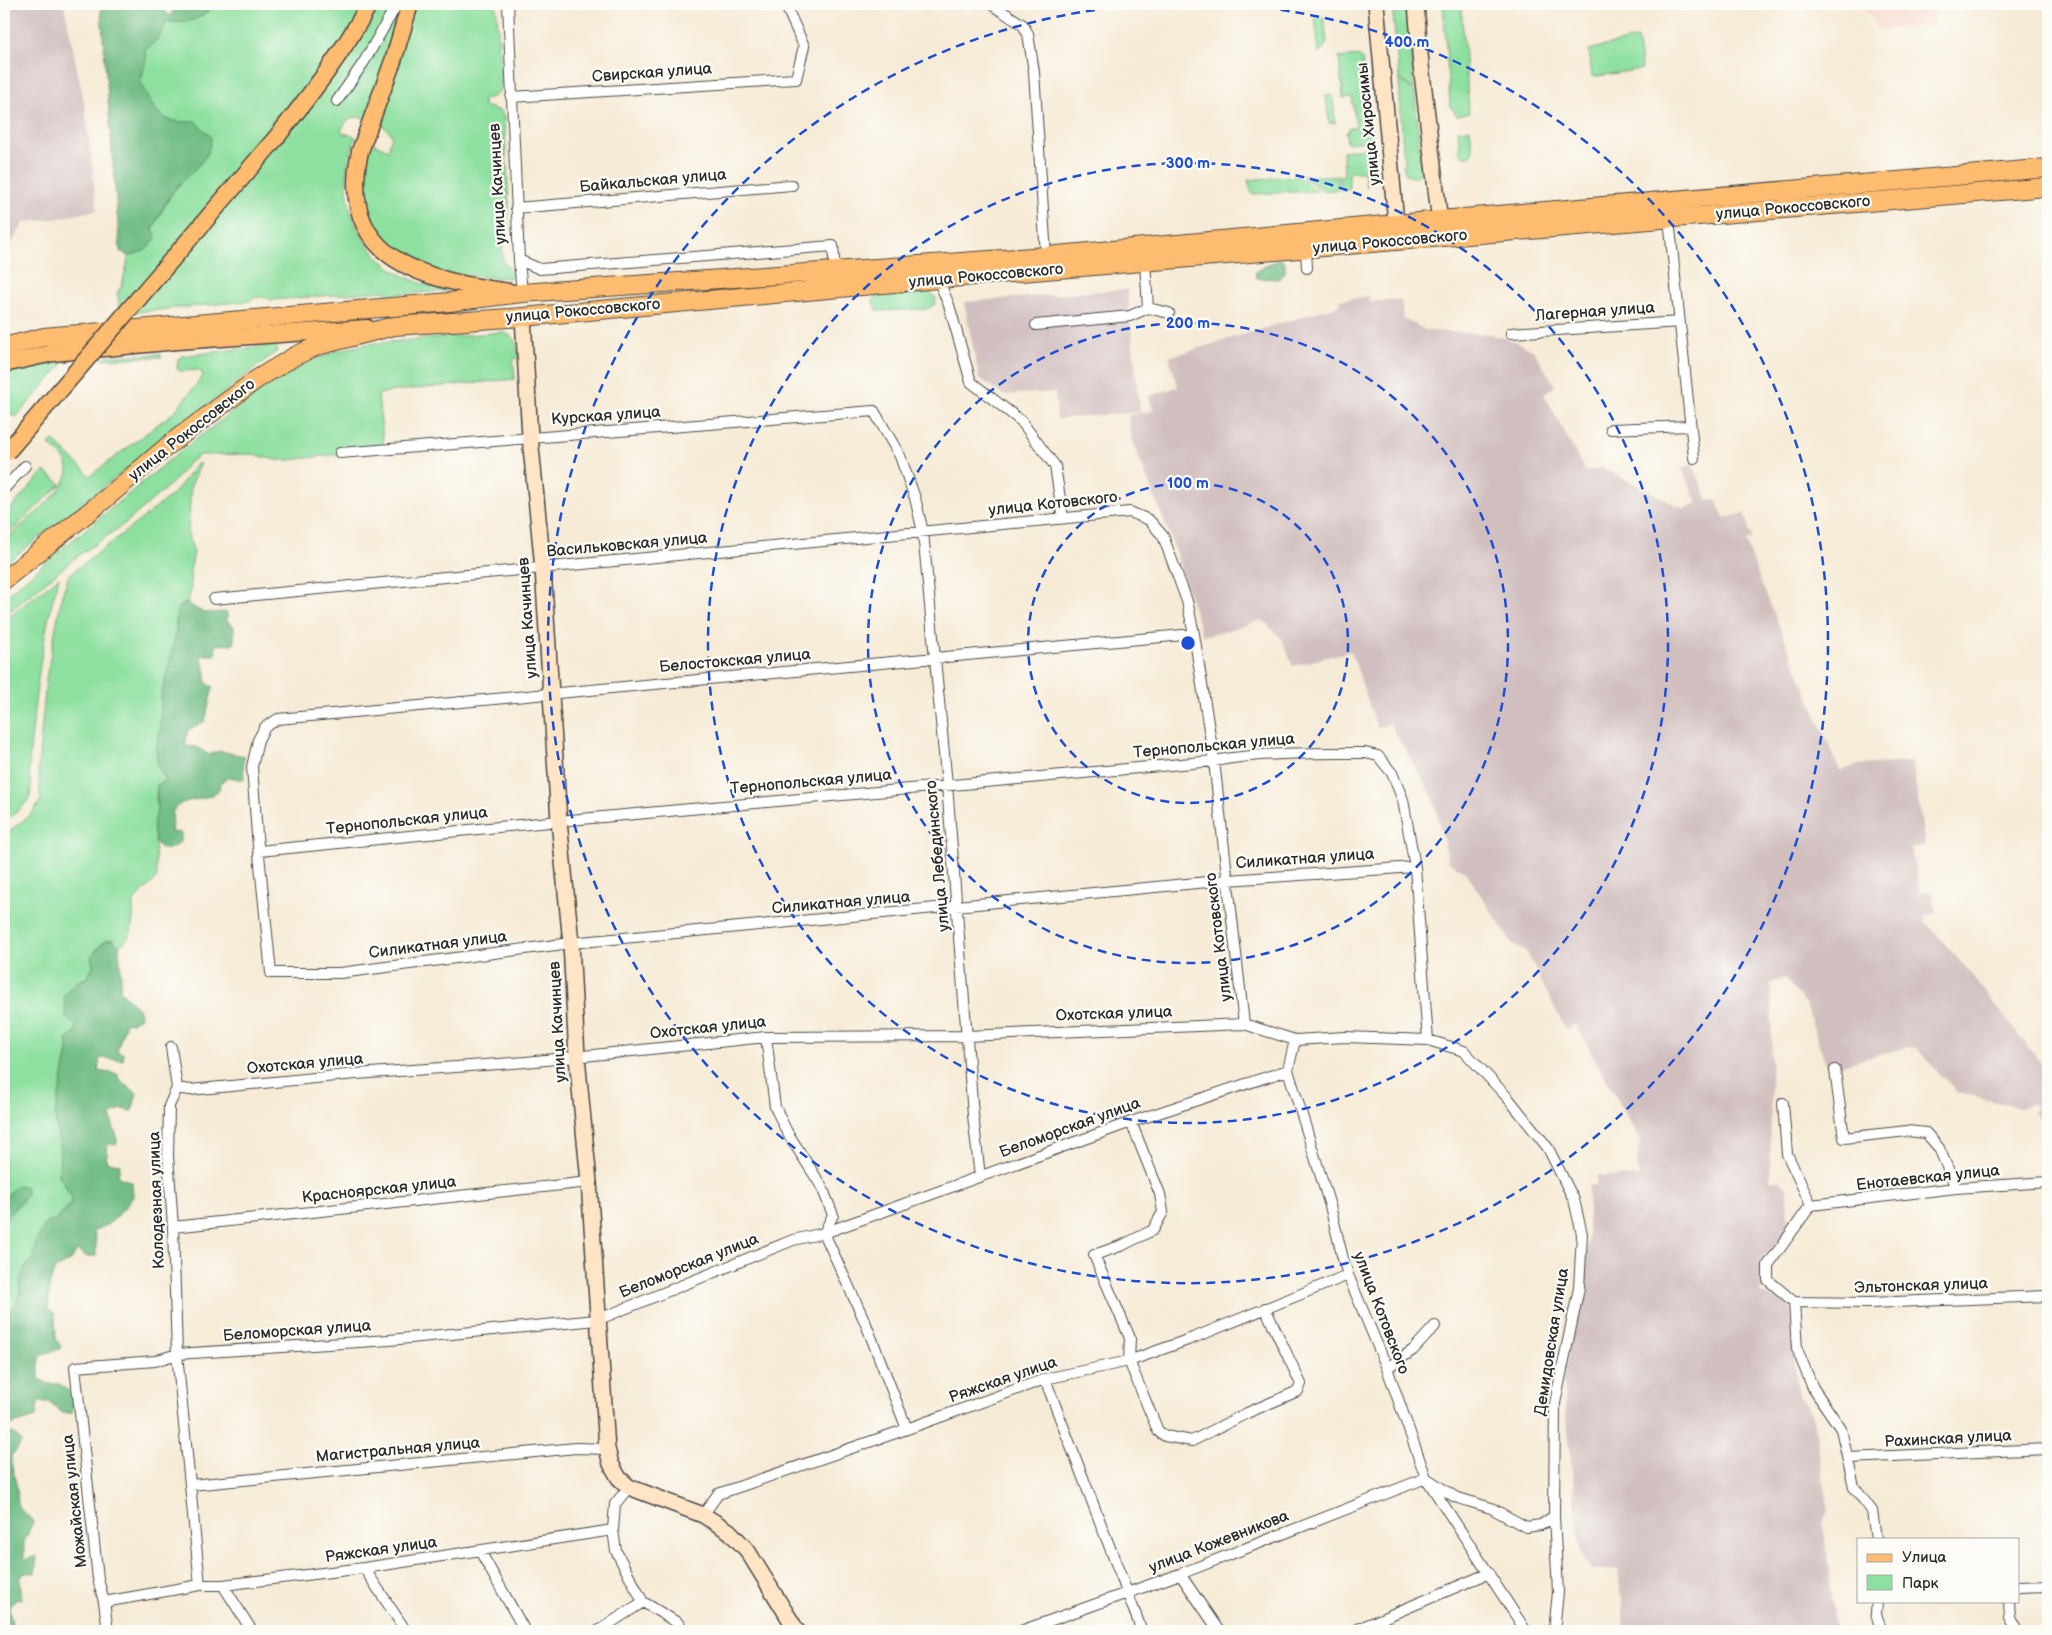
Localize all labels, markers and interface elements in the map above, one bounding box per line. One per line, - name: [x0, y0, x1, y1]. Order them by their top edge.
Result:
- text: 400 m: [1385, 33, 1429, 52]
- street label: Свирская улица: [591, 59, 713, 87]
- street label: улица Хиросимы: [1353, 62, 1385, 186]
- street label: улица Качинцев: [485, 122, 511, 245]
- text: 300 m: [1166, 154, 1210, 173]
- street label: Байкальская улица: [579, 165, 728, 197]
- street label: улица Рокоссовского: [1715, 192, 1871, 224]
- street label: улица Рокоссовского: [1312, 226, 1468, 258]
- street label: улица Рокоссовского: [908, 260, 1064, 292]
- street label: улица Рокоссовского: [505, 295, 661, 327]
- street label: Лагерная улица: [1534, 298, 1656, 326]
- text: 200 m: [1166, 314, 1210, 333]
- street label: улица Рокоссовского: [125, 375, 259, 485]
- street label: Курская улица: [551, 403, 662, 429]
- text: 100 m: [1167, 474, 1209, 493]
- street label: улица Котовского: [988, 488, 1118, 520]
- street label: Васильковская улица: [546, 528, 709, 561]
- street label: улица Качинцев: [514, 556, 542, 679]
- centre of rings: [1179, 634, 1197, 652]
- street label: Белостокская улица: [658, 645, 812, 677]
- street label: Тернопольская улица: [1132, 729, 1296, 763]
- street label: Тернопольская улица: [729, 765, 893, 799]
- street label: улица Лебединского: [922, 780, 954, 932]
- street label: Тернопольская улица: [325, 803, 489, 839]
- street label: Силикатная улица: [1235, 845, 1375, 873]
- street label: улица Котовского: [1202, 872, 1236, 1002]
- street label: Силикатная улица: [771, 887, 912, 919]
- street label: Силикатная улица: [368, 927, 509, 963]
- street label: улица Качинцев: [545, 960, 571, 1083]
- street label: Охотская улица: [1055, 1002, 1173, 1026]
- street label: Охотская улица: [649, 1012, 768, 1044]
- street label: Охотская улица: [246, 1049, 365, 1079]
- street label: Беломорская улица: [997, 1094, 1143, 1162]
- street label: Колодезная улица: [145, 1130, 169, 1269]
- street label: Енотаевская улица: [1855, 1161, 2001, 1195]
- street label: Красноярская улица: [301, 1172, 458, 1208]
- street label: Беломорская улица: [617, 1229, 762, 1303]
- street label: улица Котовского: [1349, 1249, 1413, 1377]
- street label: Демидовская улица: [1531, 1266, 1573, 1417]
- street label: Эльтонская улица: [1854, 1274, 1989, 1298]
- street label: Беломорская улица: [222, 1316, 372, 1346]
- street label: Ряжская улица: [947, 1352, 1060, 1407]
- street label: Рахинская улица: [1884, 1426, 2013, 1452]
- street label: Можайская улица: [58, 1433, 91, 1569]
- street label: Магистральная улица: [315, 1433, 481, 1467]
- street label: улица Кожевникова: [1147, 1506, 1292, 1577]
- street label: Ряжская улица: [324, 1533, 439, 1567]
- legend: [1857, 1538, 2020, 1602]
- text: Улица: [1902, 1548, 1947, 1567]
- text: Парк: [1902, 1574, 1939, 1593]

